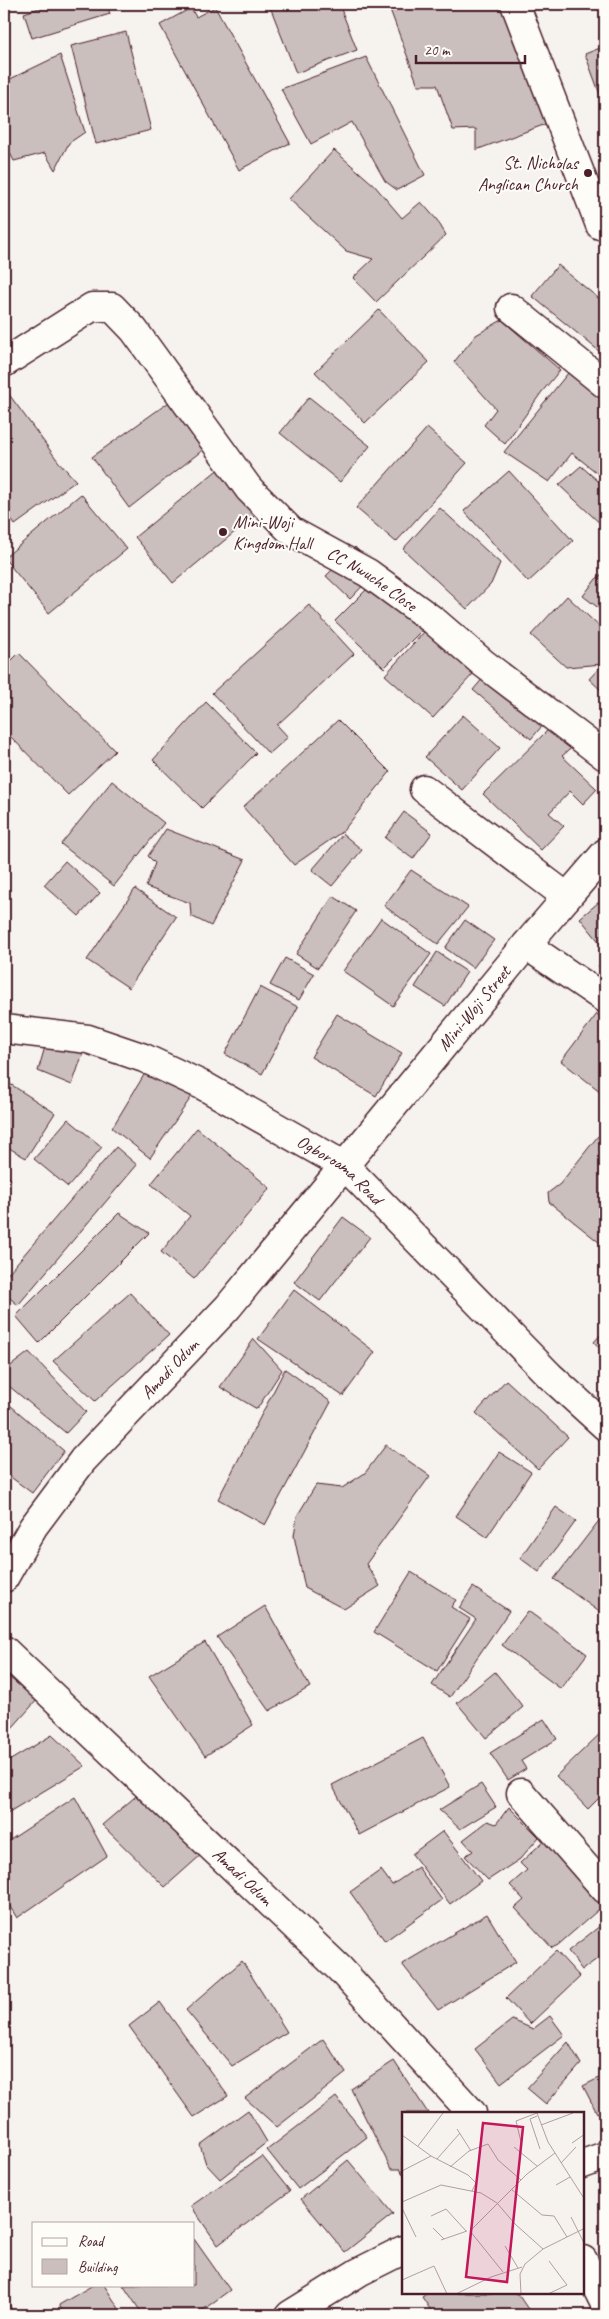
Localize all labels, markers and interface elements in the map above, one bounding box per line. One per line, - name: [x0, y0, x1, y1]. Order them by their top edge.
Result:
- scale bar: [416, 32, 525, 64]
- text: 20 m: [424, 41, 451, 60]
- place label: St. Nicholas Anglican Church: [478, 152, 580, 195]
- marker: St. Nicholas Anglican Church: [582, 167, 594, 179]
- place label: Mini-Woji Kingdom Hall: [233, 511, 314, 554]
- marker: Mini-Woji Kingdom Hall: [217, 526, 229, 538]
- street label: CC Nwuche Close: [323, 542, 422, 617]
- street label: Mini-Woji Street: [433, 960, 517, 1055]
- street label: Ogboroama Road: [293, 1130, 389, 1211]
- street label: Amadi Odum: [136, 1333, 204, 1403]
- street label: Amadi Odum: [208, 1843, 279, 1911]
- inset map: [402, 2112, 584, 2294]
- legend: [32, 2222, 195, 2286]
- text: Road: [78, 2232, 105, 2251]
- text: Building: [78, 2258, 118, 2277]

